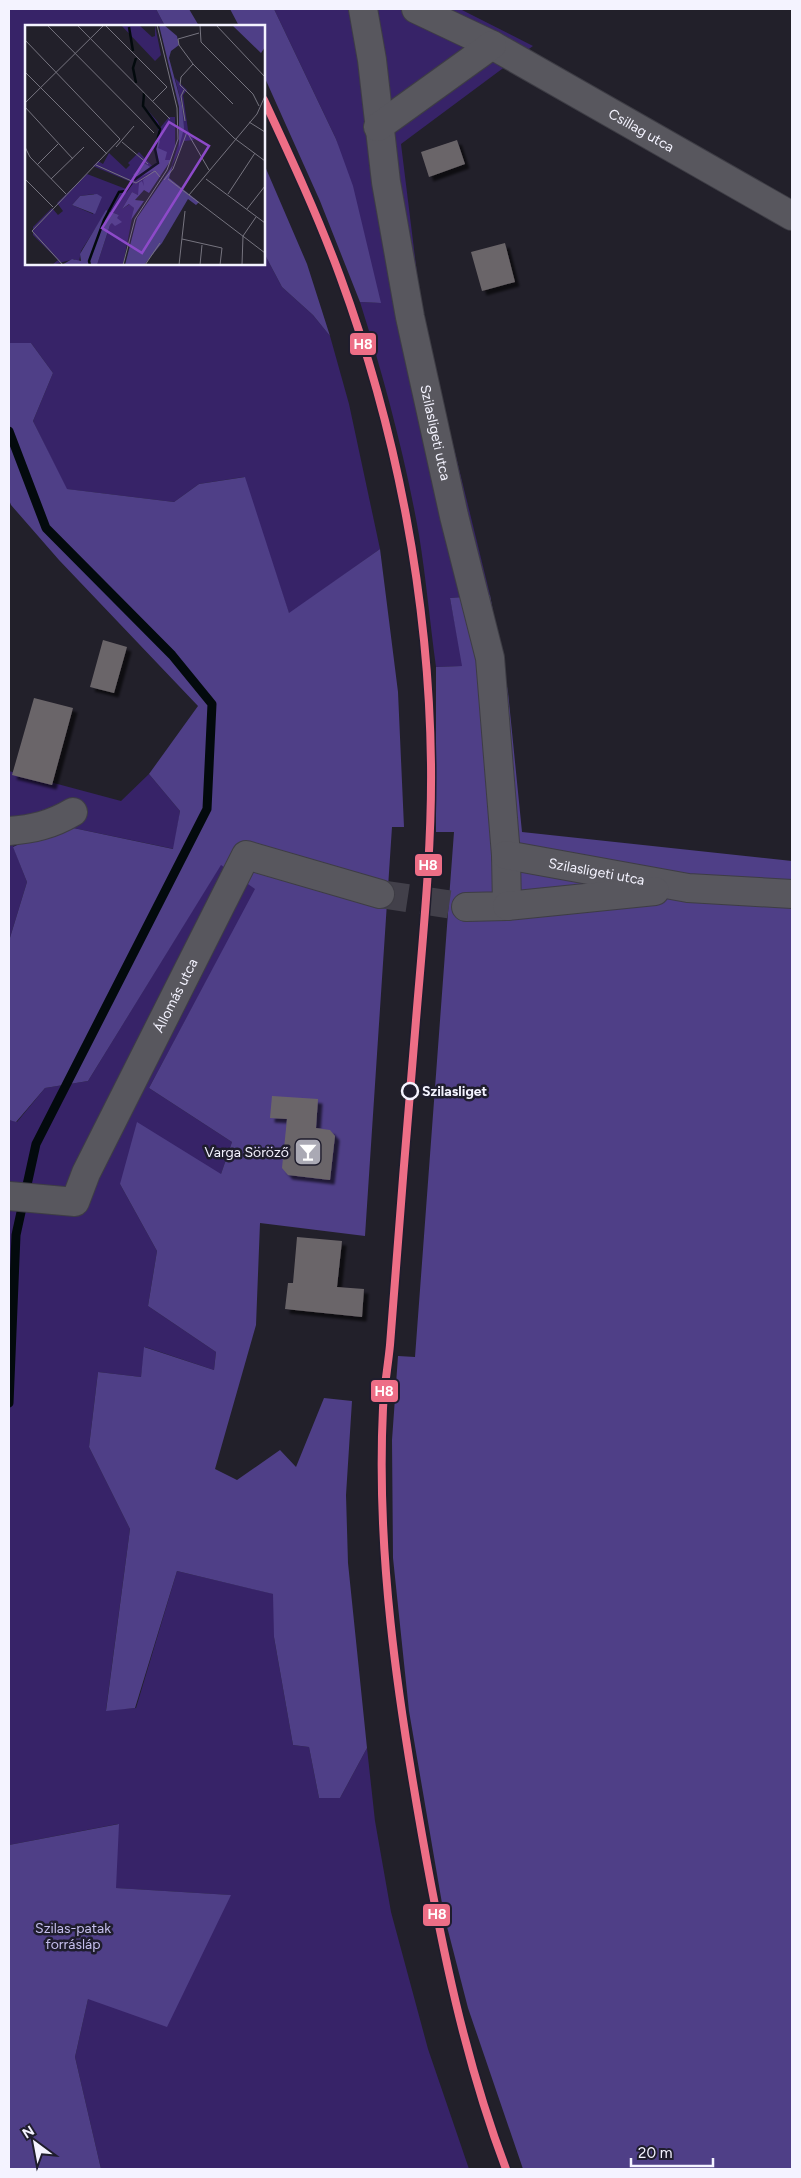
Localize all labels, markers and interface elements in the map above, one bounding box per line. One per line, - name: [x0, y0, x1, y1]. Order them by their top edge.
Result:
- inset map: [25, 25, 265, 265]
- street label: Csillag utca: [606, 105, 677, 156]
- line badge: H8: [349, 332, 377, 356]
- text: H8: [353, 336, 373, 353]
- street label: Szilasligeti utca: [417, 383, 454, 482]
- line badge: H8: [414, 853, 443, 877]
- street label: Szilasligeti utca: [547, 854, 646, 888]
- text: H8: [418, 857, 438, 874]
- street label: Állomás utca: [150, 956, 201, 1035]
- marker: Szilasliget: [401, 1082, 419, 1100]
- place label: Szilasliget: [422, 1083, 488, 1100]
- bar icon: Varga Söröző: [293, 1137, 323, 1167]
- place label: Varga Söröző: [205, 1144, 289, 1161]
- line badge: H8: [370, 1379, 399, 1403]
- text: H8: [374, 1383, 394, 1400]
- line badge: H8: [422, 1903, 451, 1927]
- text: H8: [427, 1906, 447, 1923]
- park label: Szilas-patak forrásláp: [35, 1920, 111, 1953]
- north arrow: [10, 2118, 60, 2168]
- text: N: [19, 2122, 37, 2142]
- scale bar: [631, 2136, 714, 2168]
- text: 20 m: [638, 2144, 672, 2162]

